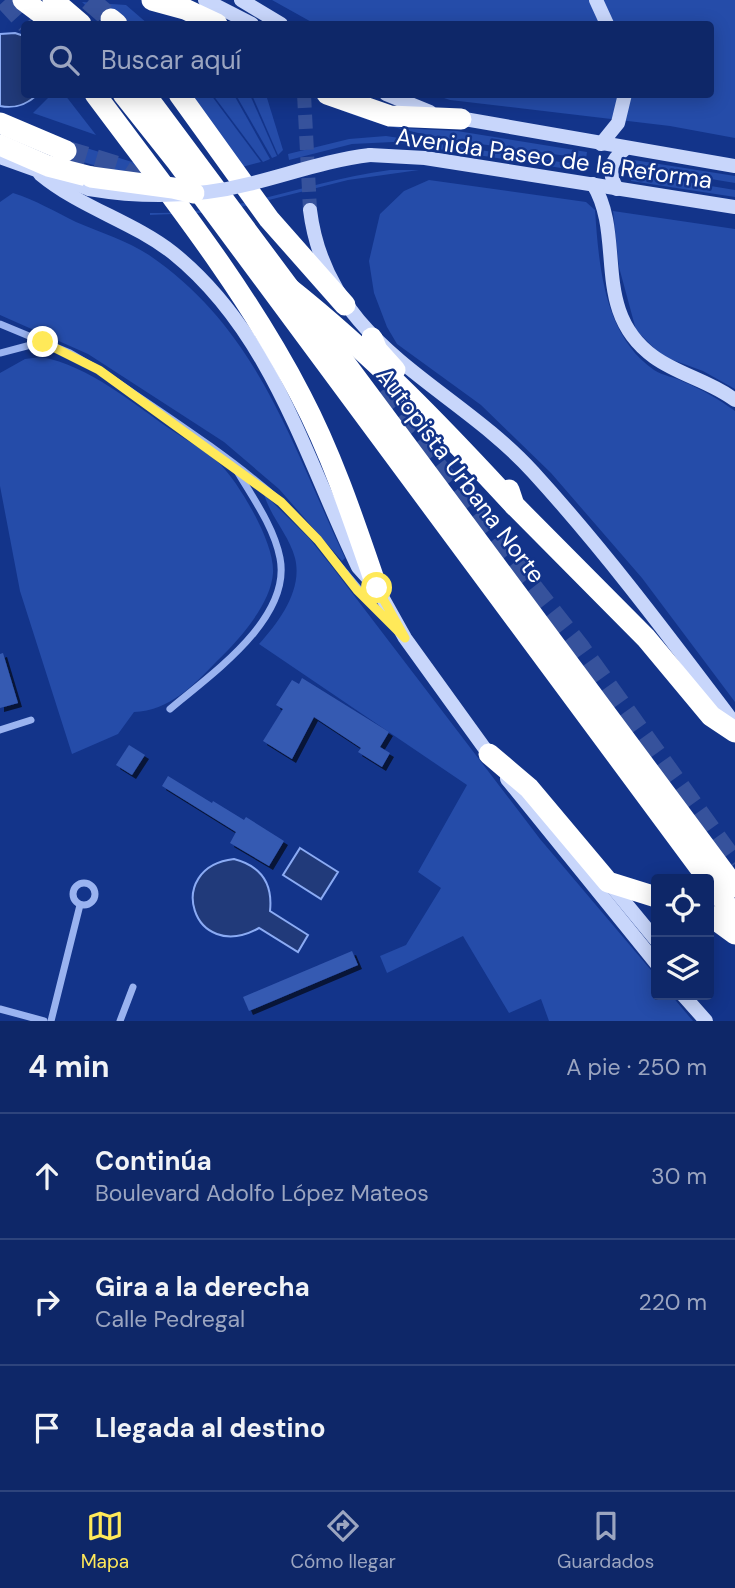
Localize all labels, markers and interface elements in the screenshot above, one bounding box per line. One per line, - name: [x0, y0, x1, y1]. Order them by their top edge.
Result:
- search box: [21, 21, 714, 98]
- icon: search: [45, 41, 83, 79]
- text: Buscar aquí: [101, 43, 241, 77]
- street label: Avenida Paseo de la Reforma: [394, 120, 714, 196]
- route end: [27, 326, 58, 357]
- street label: Autopista Urbana Norte: [370, 361, 552, 589]
- route start: [361, 572, 392, 603]
- map controls: [651, 874, 714, 1000]
- button: locate: [651, 874, 714, 937]
- button: layers: [651, 937, 714, 1000]
- text: 4 min: [28, 1047, 110, 1086]
- text: A pie · 250 m: [566, 1052, 707, 1082]
- text: Continúa: [95, 1144, 212, 1178]
- icon: ahead: [28, 1157, 66, 1195]
- text: 30 m: [651, 1161, 707, 1191]
- text: Boulevard Adolfo López Mateos: [95, 1178, 429, 1208]
- text: Gira a la derecha: [95, 1270, 310, 1304]
- icon: right: [28, 1283, 66, 1321]
- text: 220 m: [638, 1287, 707, 1317]
- text: Calle Pedregal: [95, 1304, 245, 1334]
- icon: arrive: [28, 1409, 66, 1447]
- text: Llegada al destino: [95, 1411, 326, 1445]
- tab: Mapa: [81, 1507, 129, 1574]
- tab: Cómo llegar: [290, 1507, 396, 1574]
- tab: Guardados: [557, 1507, 654, 1574]

